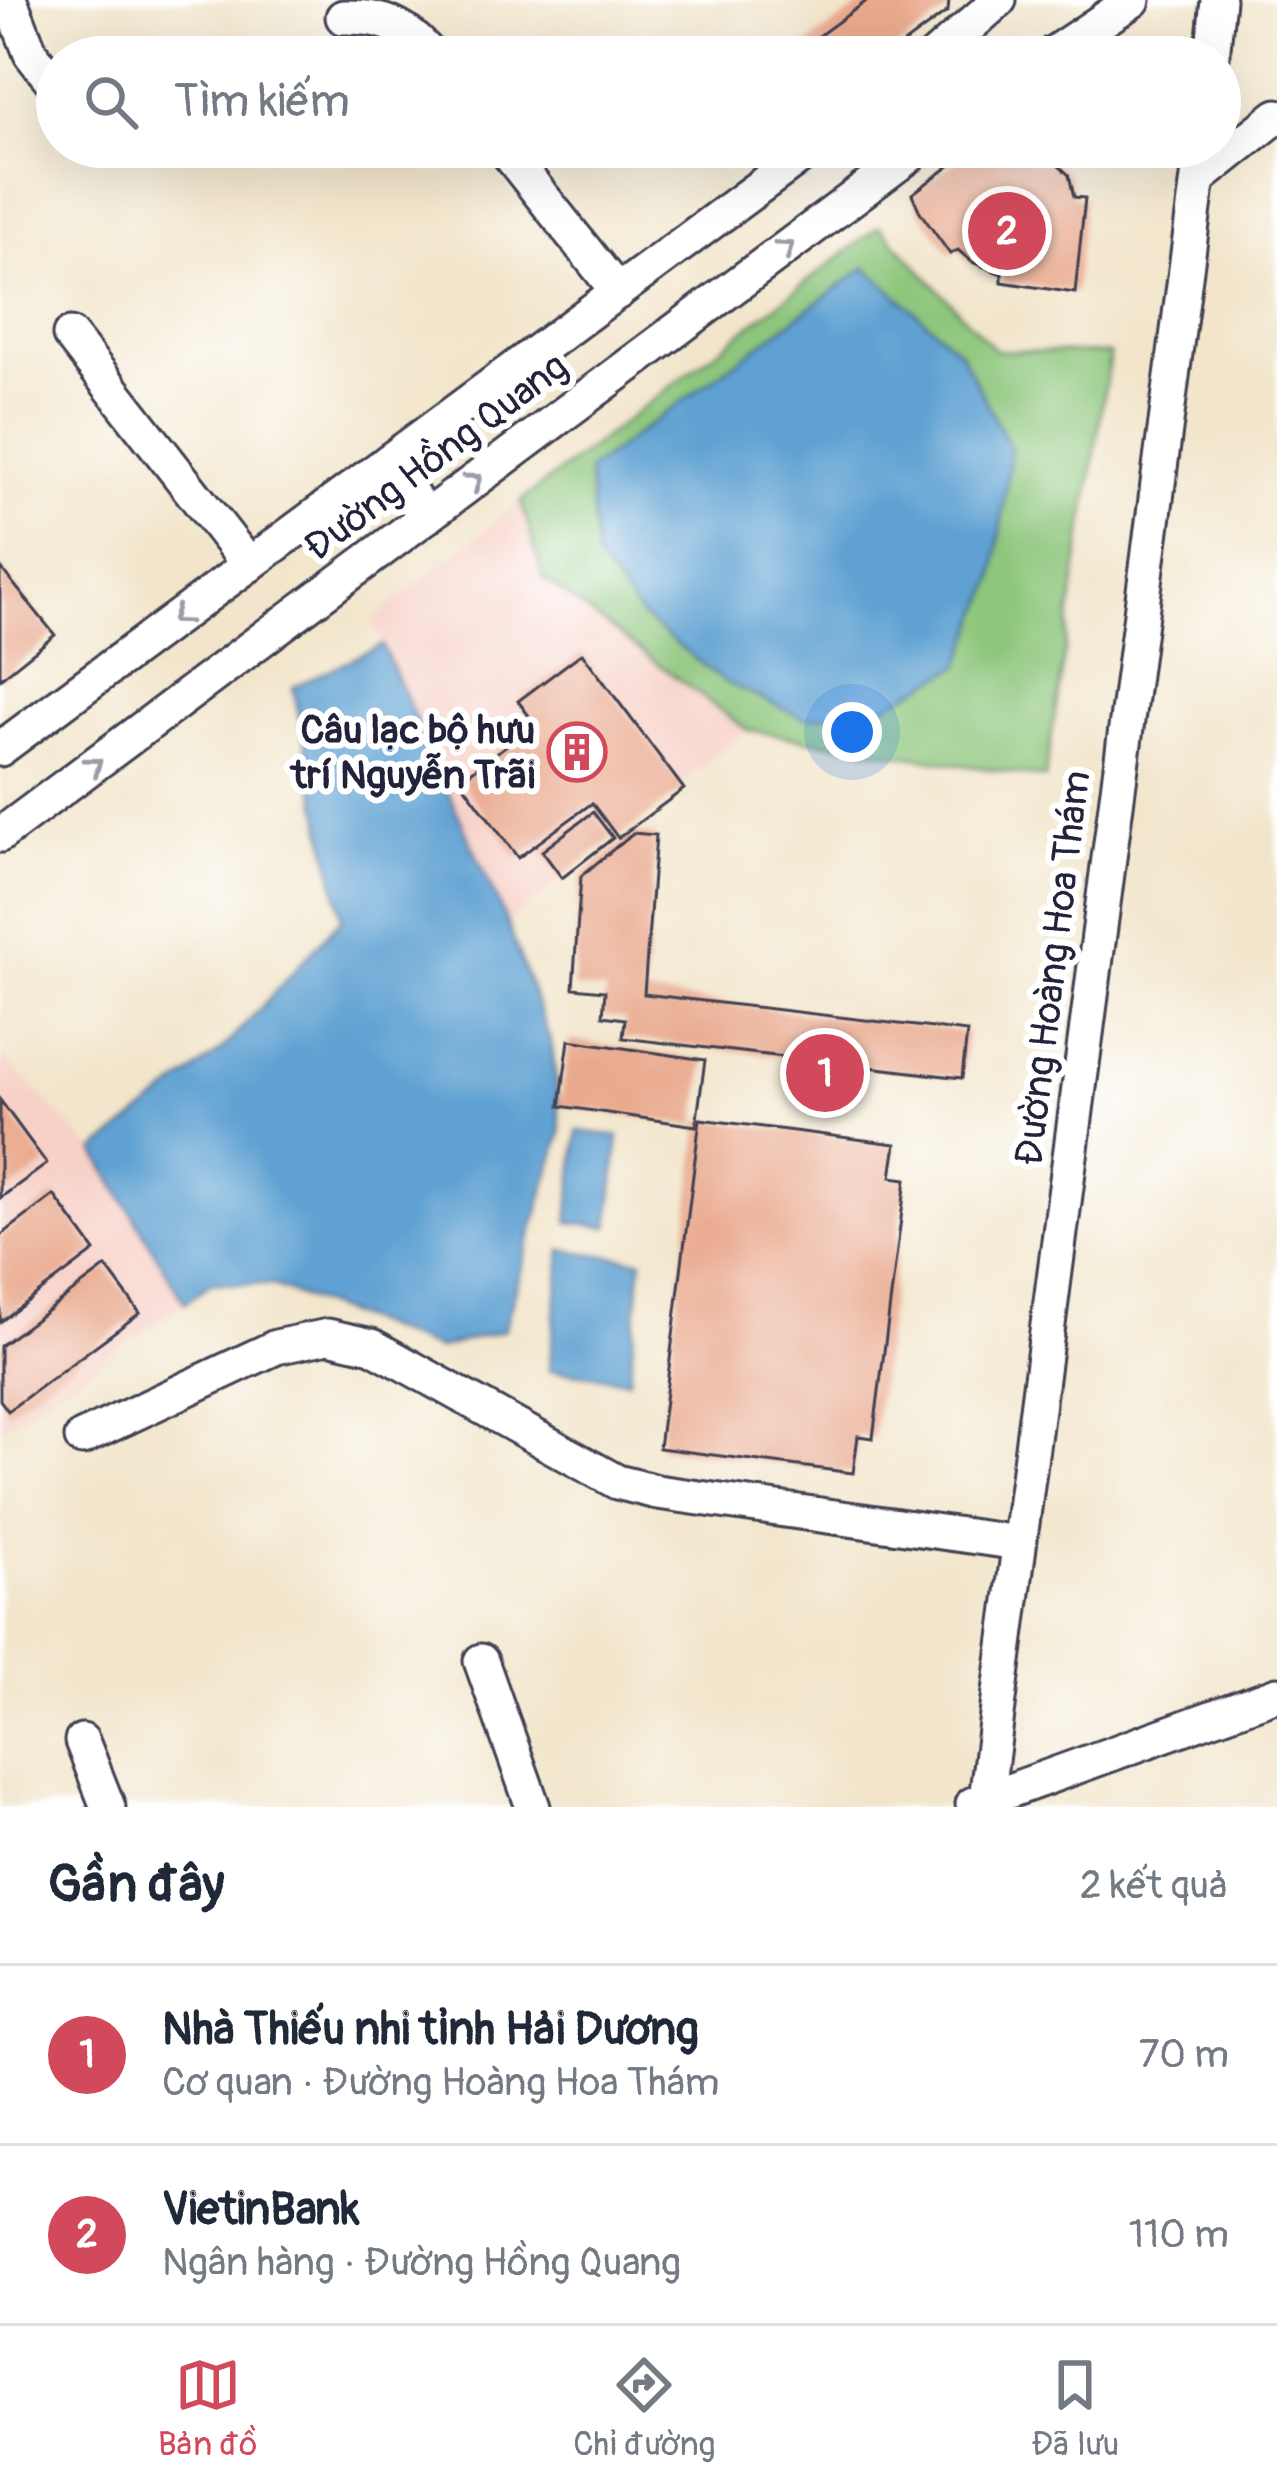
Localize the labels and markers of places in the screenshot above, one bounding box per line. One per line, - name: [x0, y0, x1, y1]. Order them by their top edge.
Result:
- pin: 2: [968, 186, 1046, 276]
- place label: Câu lạc bộ hưu trí Nguyễn Trãi: [289, 706, 535, 800]
- building icon: Câu lạc bộ hưu trí Nguyễn Trãi: [546, 721, 608, 783]
- pin: 1: [786, 1028, 864, 1118]

